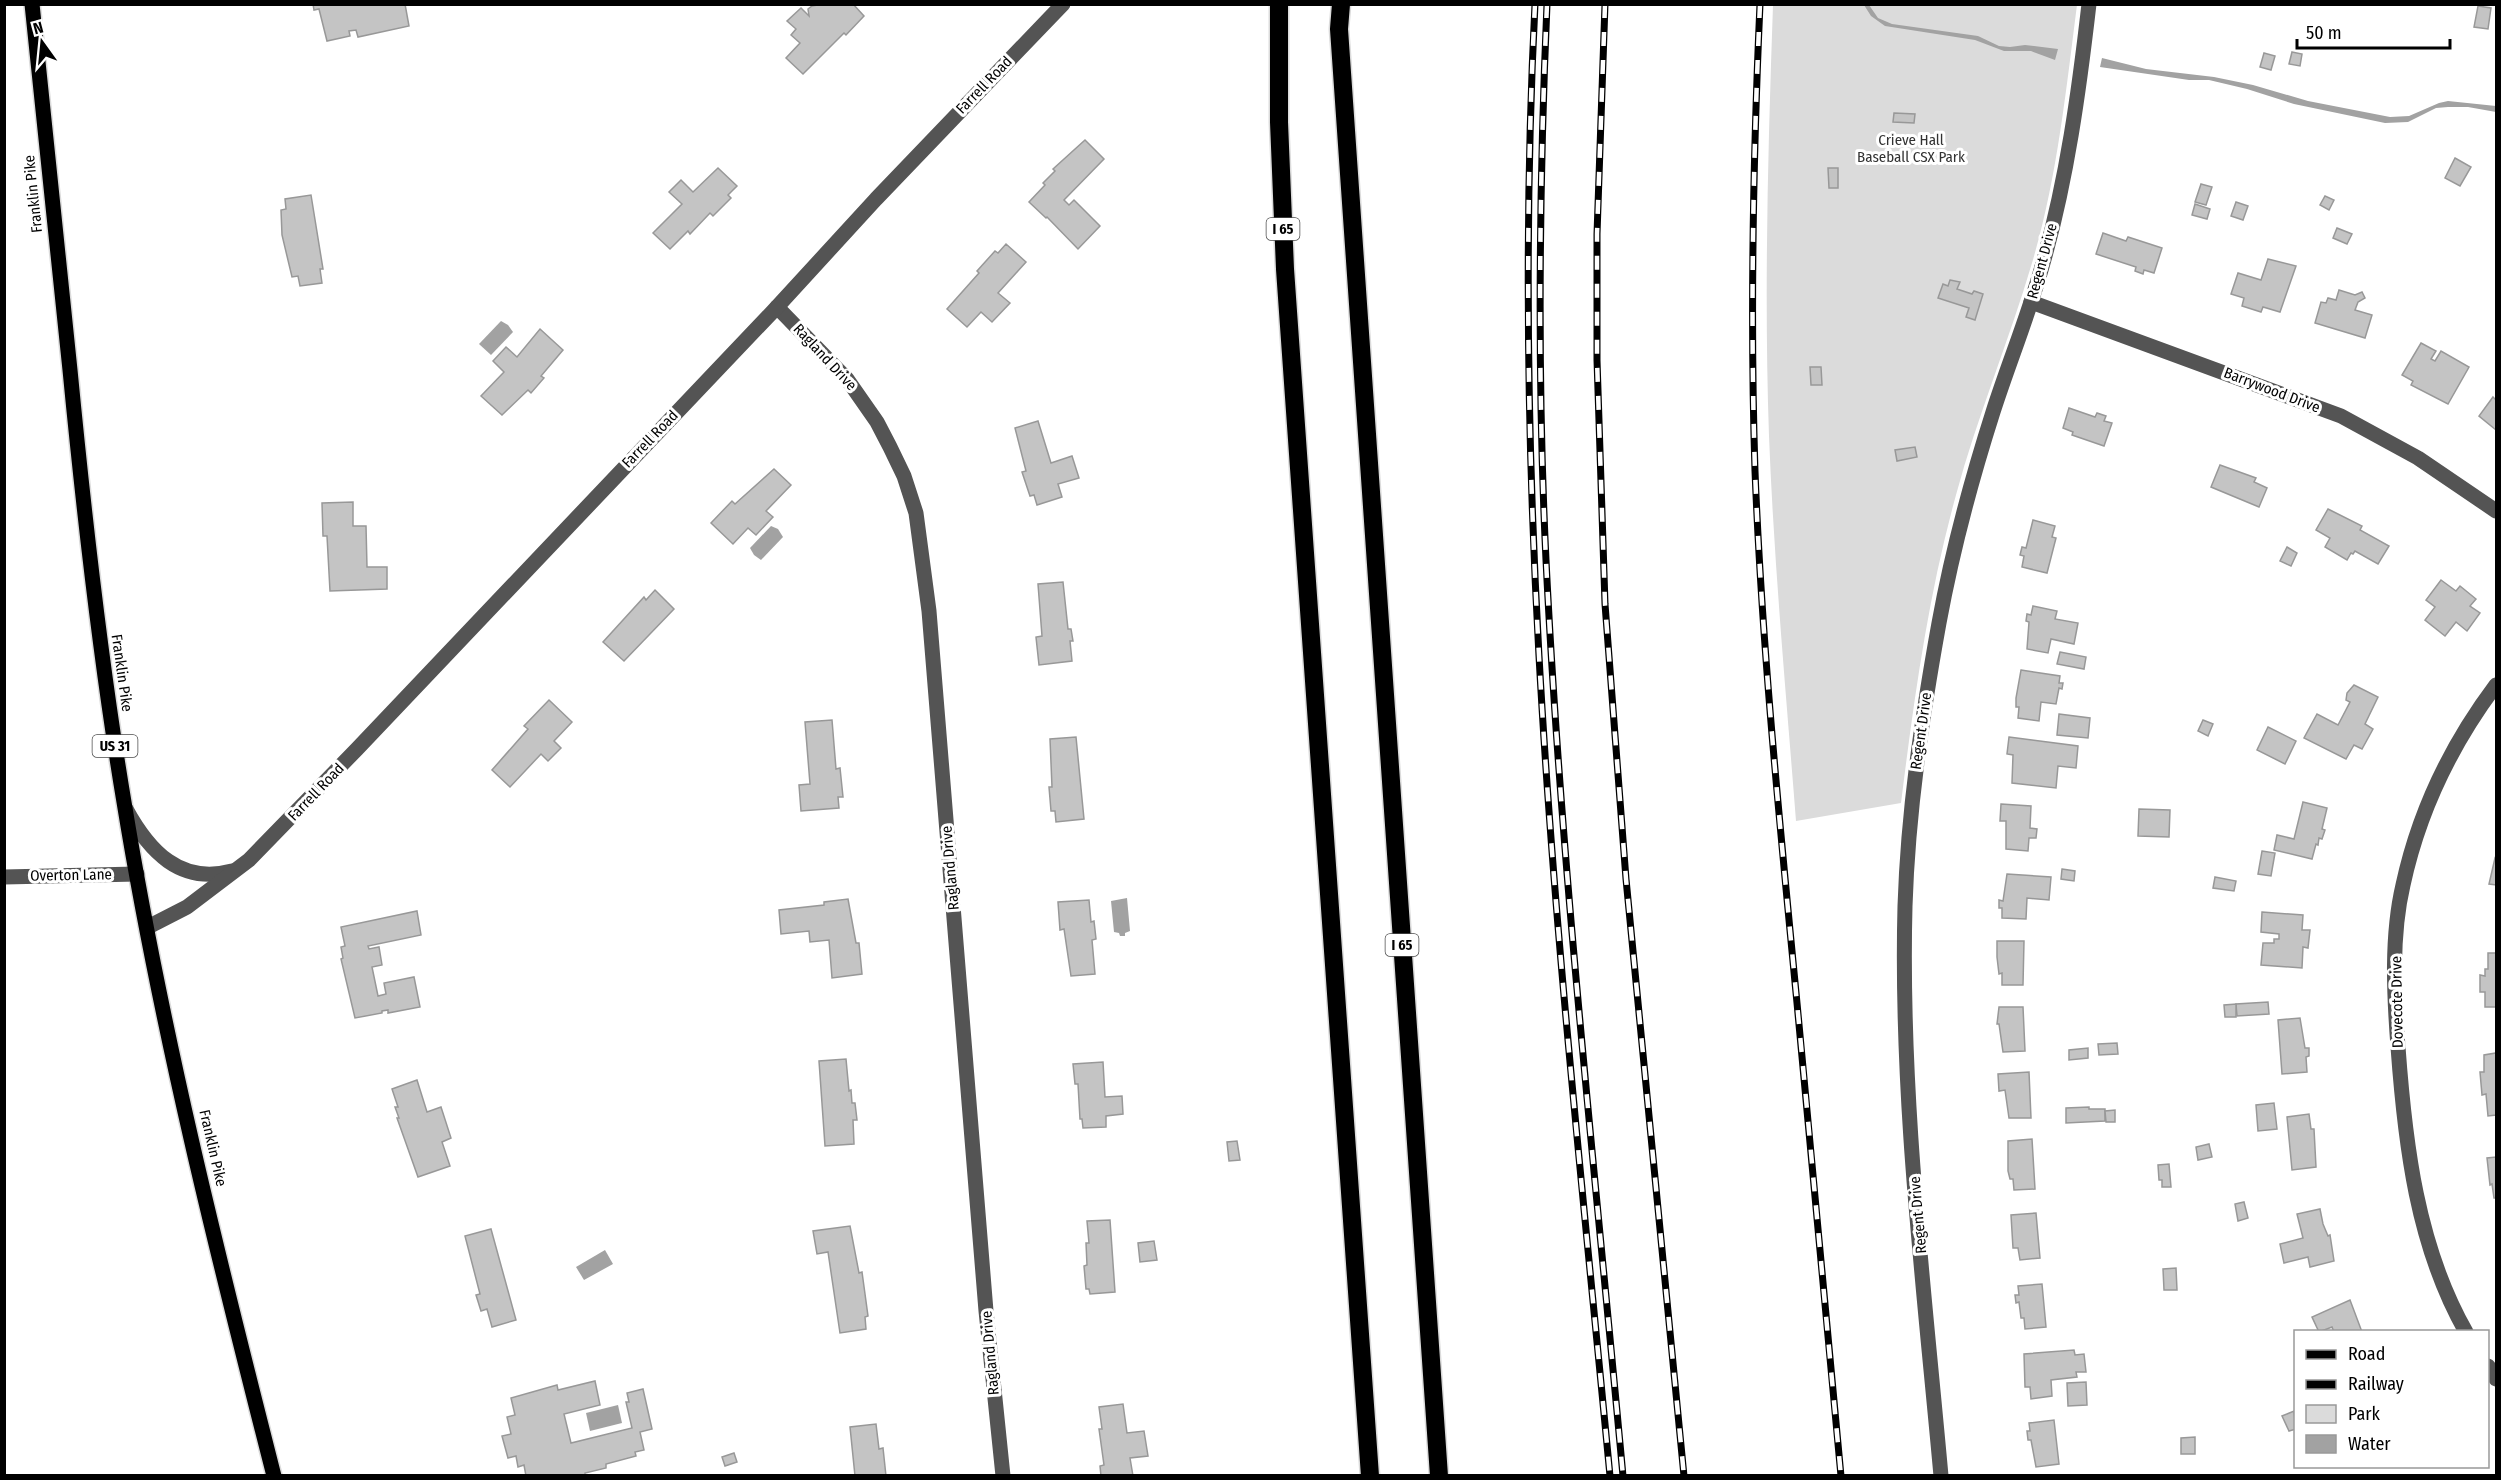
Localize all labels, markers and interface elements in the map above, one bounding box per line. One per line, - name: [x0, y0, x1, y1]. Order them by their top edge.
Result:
- north arrow: [12, 12, 72, 72]
- scale bar: [2297, 12, 2450, 50]
- text: N: [31, 18, 45, 38]
- text: 50 m: [2306, 22, 2342, 44]
- street label: Farrell Road: [952, 52, 1016, 118]
- park label: Crieve Hall Baseball CSX Park: [1857, 131, 1965, 166]
- street label: Franklin Pike: [20, 154, 46, 234]
- road number: I 65: [1266, 218, 1300, 240]
- street label: Regent Drive: [2023, 221, 2061, 301]
- street label: Ragland Drive: [790, 320, 860, 394]
- street label: Barrywood Drive: [2221, 363, 2323, 417]
- street label: Farrell Road: [618, 406, 682, 472]
- street label: Franklin Pike: [108, 633, 136, 713]
- street label: Regent Drive: [1907, 691, 1935, 771]
- road number: US 31: [92, 735, 138, 757]
- street label: Farrell Road: [284, 759, 348, 825]
- street label: Ragland Drive: [937, 825, 963, 911]
- street label: Overton Lane: [30, 865, 112, 885]
- road number: I 65: [1386, 934, 1418, 956]
- street label: Dovecote Drive: [2387, 956, 2407, 1048]
- street label: Franklin Pike: [195, 1108, 231, 1188]
- street label: Regent Drive: [1906, 1176, 1930, 1254]
- street label: Ragland Drive: [977, 1310, 1003, 1396]
- legend: [2294, 1330, 2489, 1468]
- text: Road: [2348, 1343, 2385, 1365]
- text: Railway: [2348, 1373, 2404, 1395]
- text: Park: [2348, 1403, 2381, 1425]
- text: Water: [2348, 1433, 2391, 1455]

